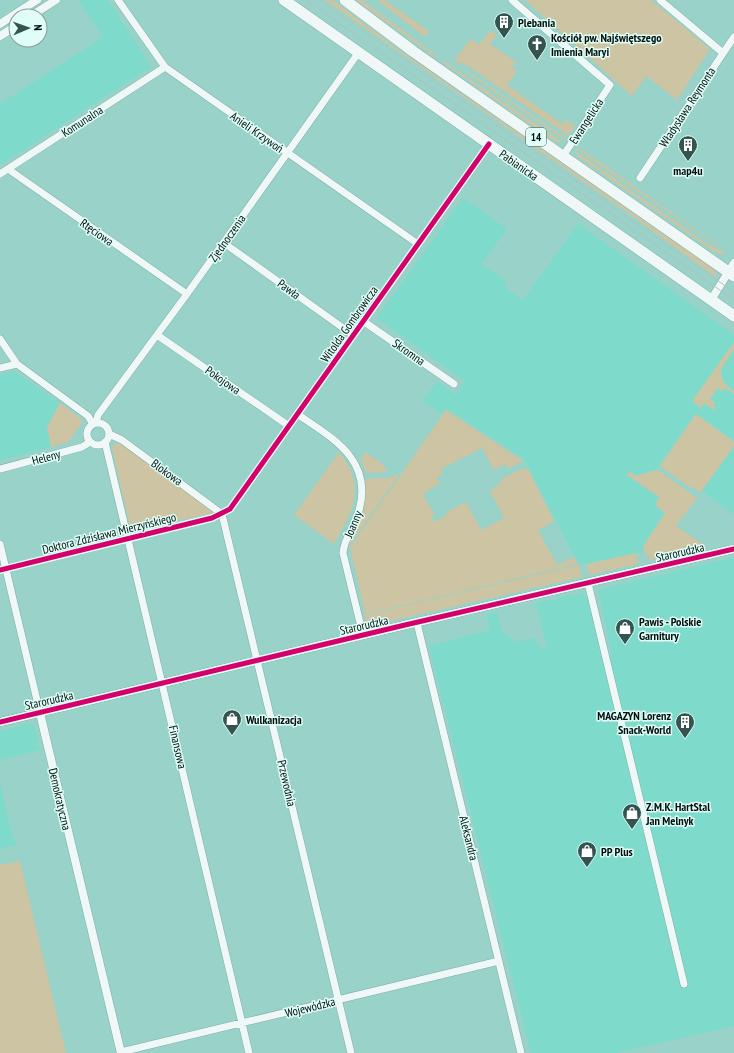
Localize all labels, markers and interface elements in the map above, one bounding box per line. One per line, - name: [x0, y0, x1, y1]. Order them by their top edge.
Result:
- north arrow: [8, 8, 48, 48]
- building icon: Plebania: [493, 11, 515, 39]
- place label: Plebania: [518, 15, 555, 30]
- text: N: [31, 24, 45, 31]
- place label: Kościół pw. Najświętszego Imienia Maryi: [551, 30, 662, 59]
- church icon: Kościół pw. Najświętszego Imienia Maryi: [526, 33, 548, 61]
- street label: Władysława Reymonta: [656, 64, 719, 150]
- street label: Ewangelicka: [566, 95, 606, 147]
- street label: Komunalna: [58, 102, 106, 140]
- street label: Anieli Krzywoń: [227, 108, 287, 156]
- road number: 14: [526, 128, 546, 146]
- building icon: map4u: [677, 134, 699, 162]
- street label: Pabianicka: [497, 146, 542, 184]
- place label: map4u: [673, 163, 703, 178]
- street label: Zjednoczenia: [205, 211, 249, 265]
- street label: Rtęciowa: [77, 215, 117, 249]
- street label: Pawła: [275, 276, 304, 302]
- street label: Witolda Gombrowicza: [317, 283, 381, 365]
- street label: Skromna: [390, 335, 428, 369]
- street label: Pokojowa: [203, 363, 244, 398]
- street label: Heleny: [30, 446, 62, 468]
- street label: Blokowa: [148, 456, 186, 489]
- street label: Joanny: [340, 508, 366, 541]
- street label: Doktora Zdzisława Mierzyńskiego: [40, 509, 178, 557]
- street label: Starorudzka: [654, 539, 706, 565]
- street label: Starorudzka: [338, 612, 390, 638]
- place label: Pawis - Polskie Garnitury: [639, 614, 701, 643]
- shop icon: Pawis - Polskie Garnitury: [614, 617, 636, 645]
- street label: Starorudzka: [23, 687, 75, 713]
- shop icon: Wulkanizacja: [221, 708, 243, 736]
- place label: MAGAZYN Lorenz Snack-World: [597, 708, 671, 737]
- building icon: MAGAZYN Lorenz Snack-World: [674, 711, 696, 739]
- place label: Wulkanizacja: [245, 712, 302, 727]
- street label: Finansowa: [166, 724, 190, 770]
- street label: Przewodnia: [274, 758, 300, 808]
- street label: Demokratyczna: [46, 766, 74, 832]
- place label: Z.M.K. HartStal Jan Melnyk: [645, 799, 710, 828]
- shop icon: Z.M.K. HartStal Jan Melnyk: [621, 802, 643, 830]
- street label: Aleksandra: [456, 814, 482, 862]
- shop icon: PP Plus: [576, 840, 598, 868]
- place label: PP Plus: [601, 844, 633, 859]
- street label: Wojewódzka: [283, 993, 337, 1020]

